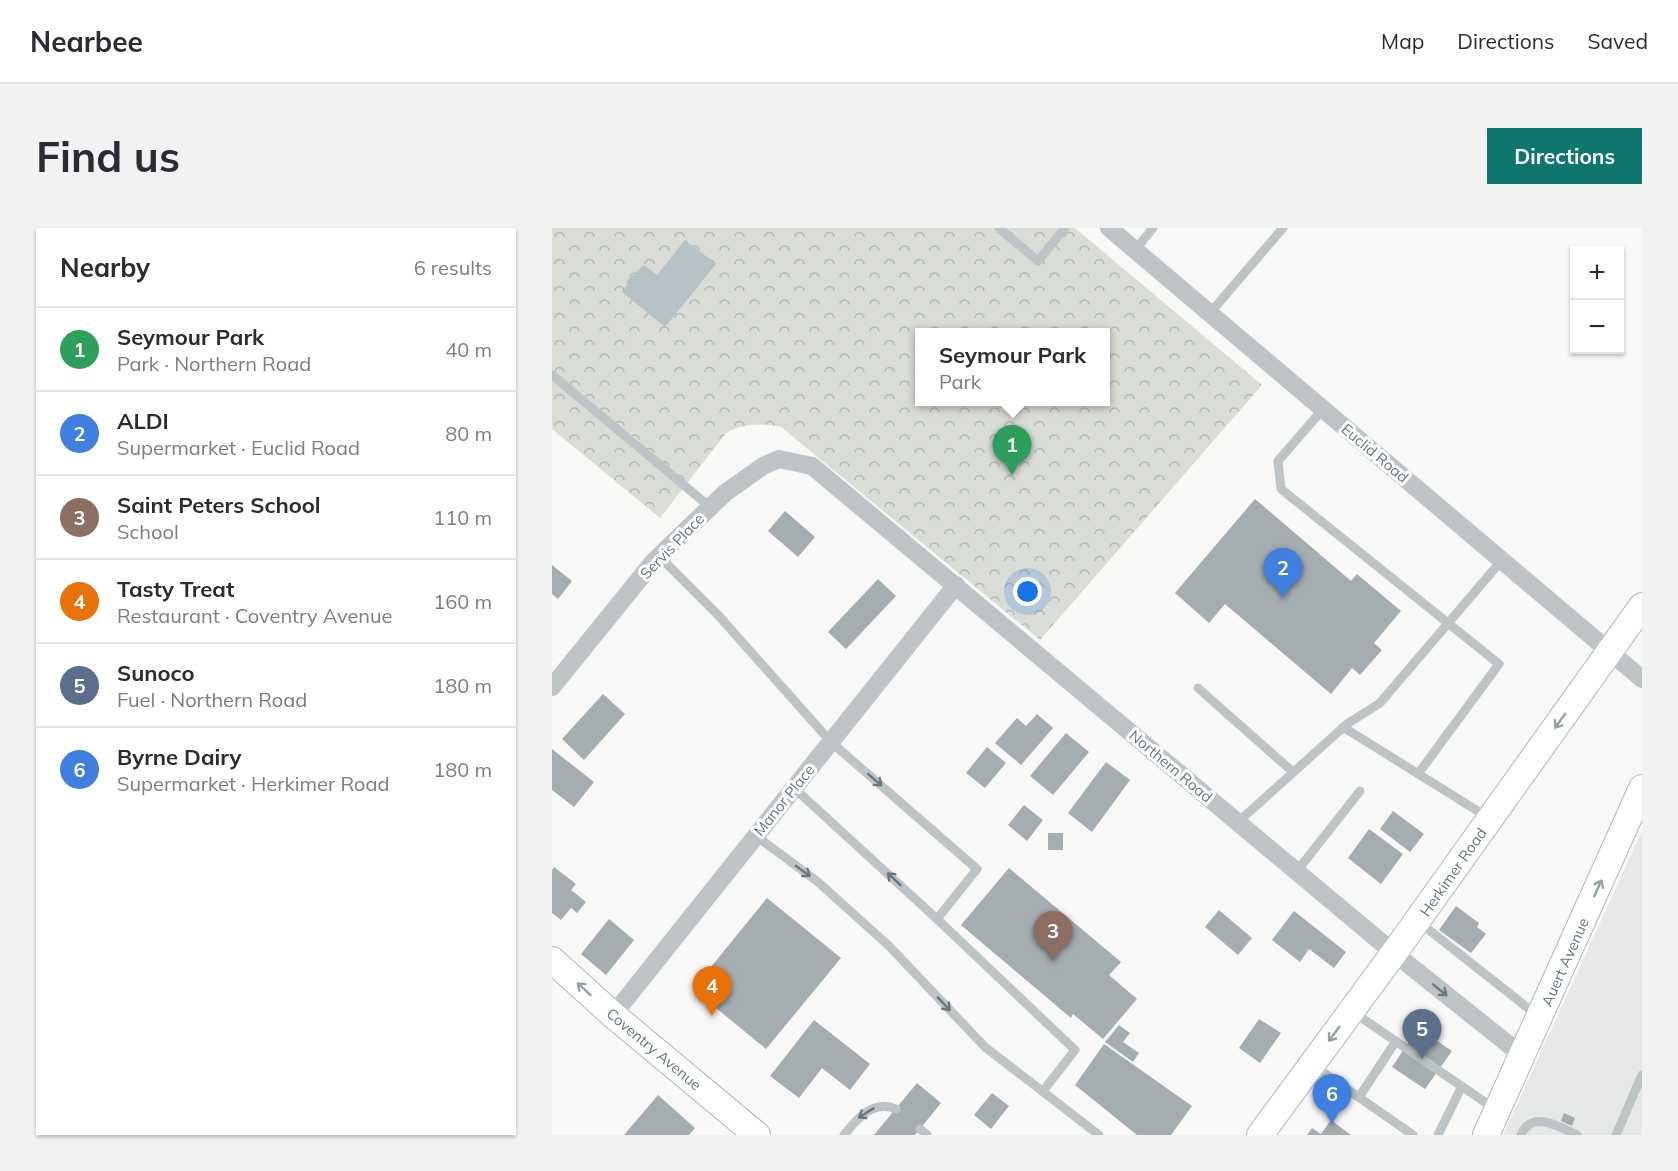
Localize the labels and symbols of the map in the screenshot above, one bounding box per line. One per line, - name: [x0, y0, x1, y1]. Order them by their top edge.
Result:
- street label: Euclid Road: [1338, 419, 1412, 487]
- pin: 1: [992, 426, 1032, 475]
- street label: Servis Place: [636, 509, 708, 583]
- pin: 2: [1264, 548, 1302, 598]
- your location: [1013, 577, 1042, 606]
- one-way arrow: [1554, 713, 1566, 729]
- street label: Northern Road: [1126, 726, 1216, 806]
- street label: Manor Place: [749, 760, 819, 840]
- one-way arrow: [867, 773, 882, 787]
- street label: Herkimer Road: [1415, 824, 1491, 920]
- one-way arrow: [794, 865, 810, 877]
- one-way arrow: [887, 872, 902, 886]
- one-way arrow: [1592, 879, 1604, 897]
- pin: 3: [1034, 912, 1072, 961]
- street label: Auert Avenue: [1537, 915, 1593, 1009]
- pin: 4: [692, 966, 732, 1016]
- one-way arrow: [577, 982, 592, 996]
- one-way arrow: [1432, 983, 1448, 996]
- one-way arrow: [937, 997, 952, 1012]
- street label: Coventry Avenue: [603, 1004, 705, 1094]
- pin: 5: [1402, 1010, 1442, 1059]
- one-way arrow: [1328, 1026, 1341, 1042]
- pin: 6: [1312, 1074, 1352, 1124]
- one-way arrow: [858, 1108, 875, 1120]

